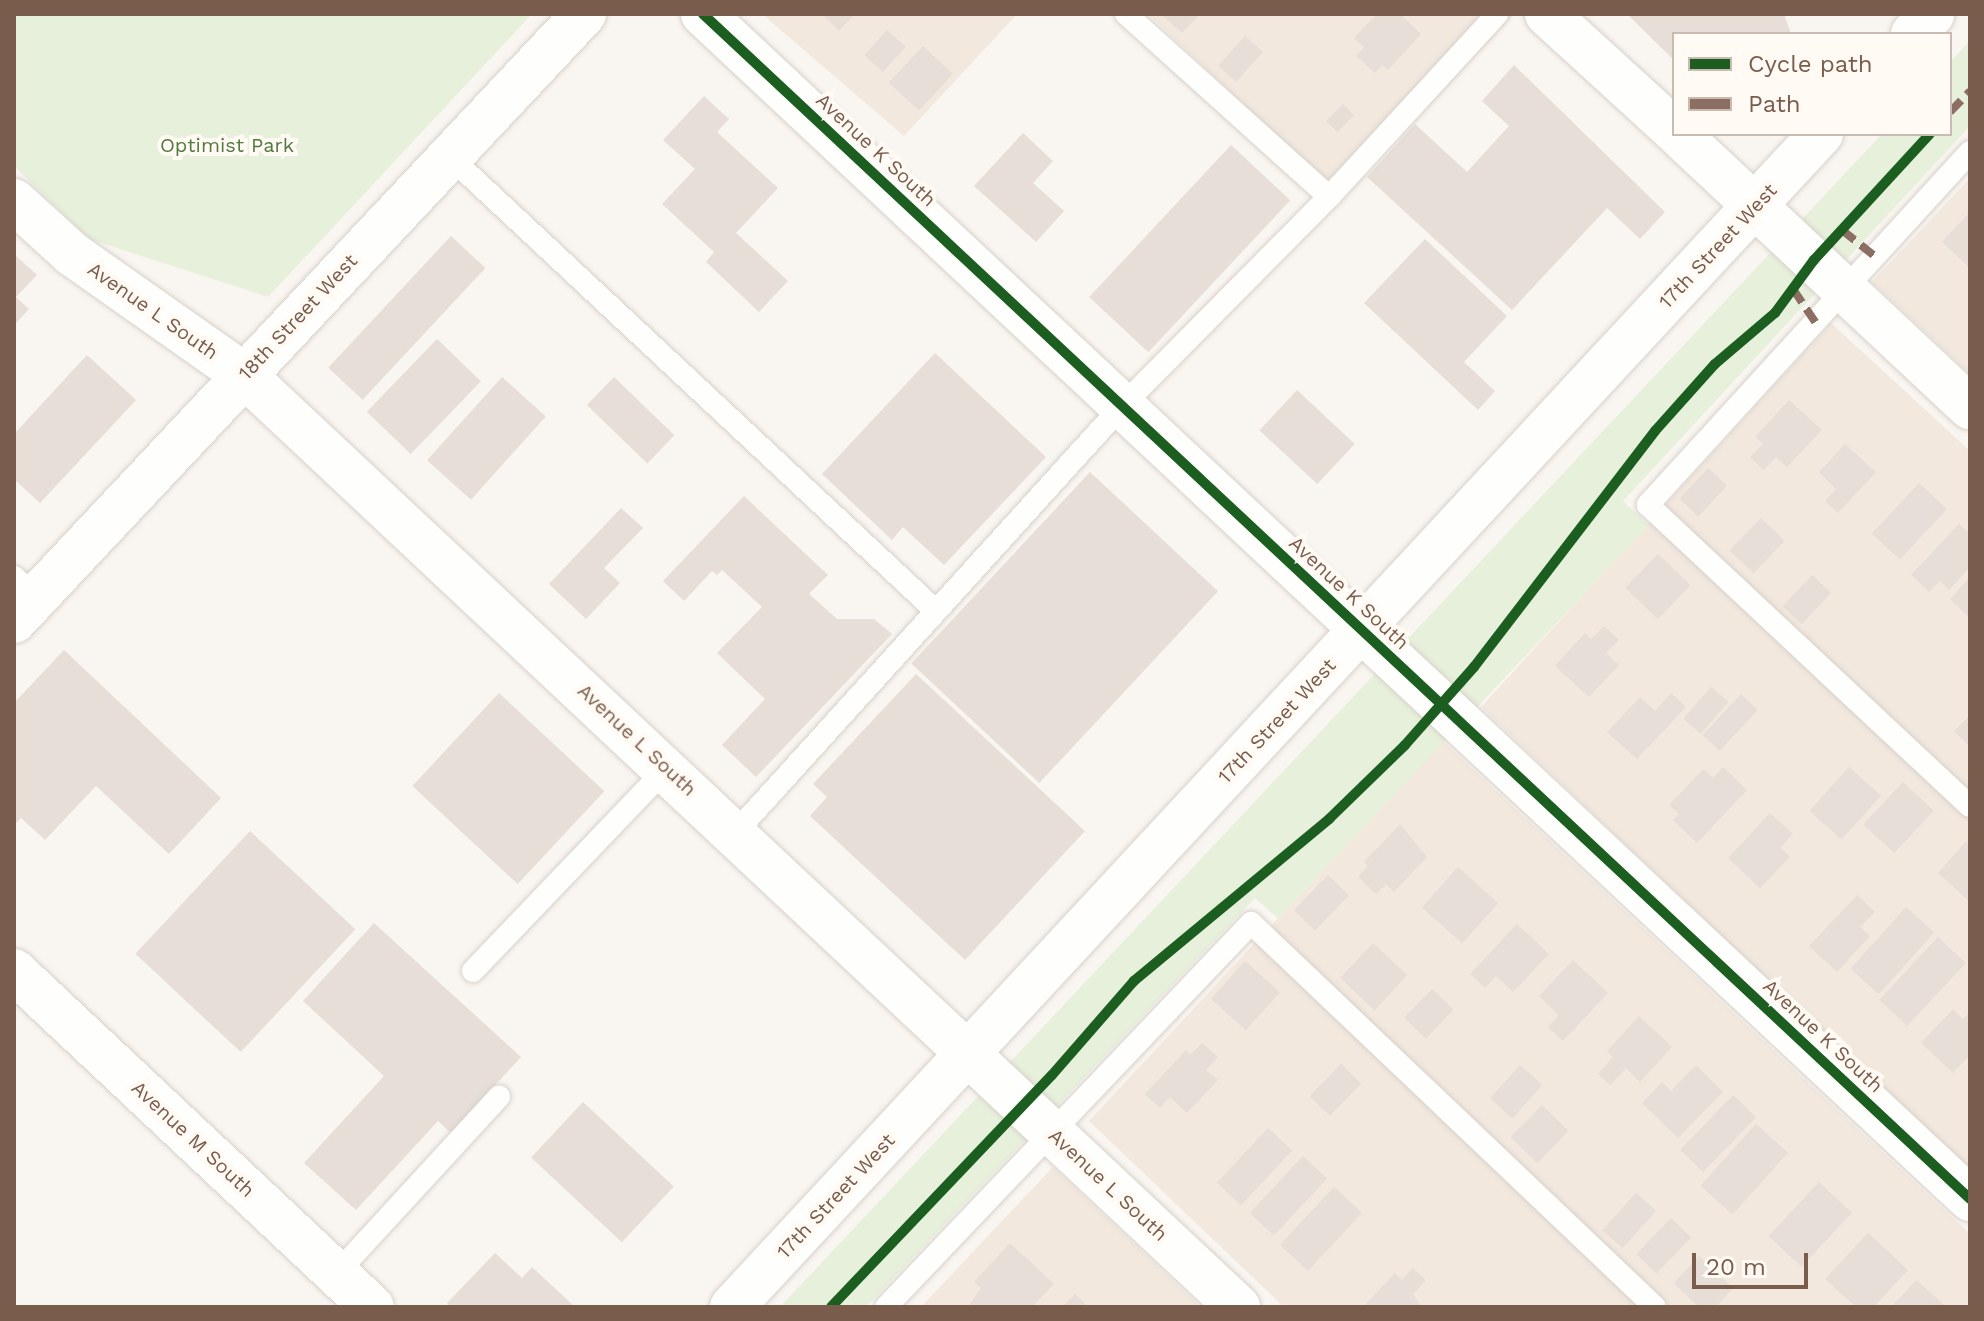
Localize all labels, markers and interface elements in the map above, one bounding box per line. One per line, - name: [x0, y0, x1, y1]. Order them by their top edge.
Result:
- legend: [1672, 32, 1952, 136]
- text: Cycle path: [1748, 50, 1873, 78]
- street label: Avenue K South: [811, 88, 941, 212]
- text: Path: [1748, 90, 1801, 118]
- park label: Optimist Park: [160, 133, 294, 157]
- street label: 17th Street West: [1654, 178, 1782, 314]
- street label: 18th Street West: [233, 249, 363, 385]
- street label: Avenue L South: [83, 257, 223, 365]
- street label: Avenue K South: [1284, 531, 1414, 655]
- street label: 17th Street West: [1213, 653, 1341, 789]
- street label: Avenue L South: [572, 679, 702, 801]
- street label: Avenue K South: [1758, 974, 1888, 1098]
- street label: Avenue M South: [127, 1076, 259, 1202]
- street label: Avenue L South: [1043, 1124, 1173, 1246]
- street label: 17th Street West: [772, 1128, 900, 1264]
- scale bar: [1696, 1237, 1812, 1287]
- text: 20 m: [1706, 1253, 1766, 1281]

